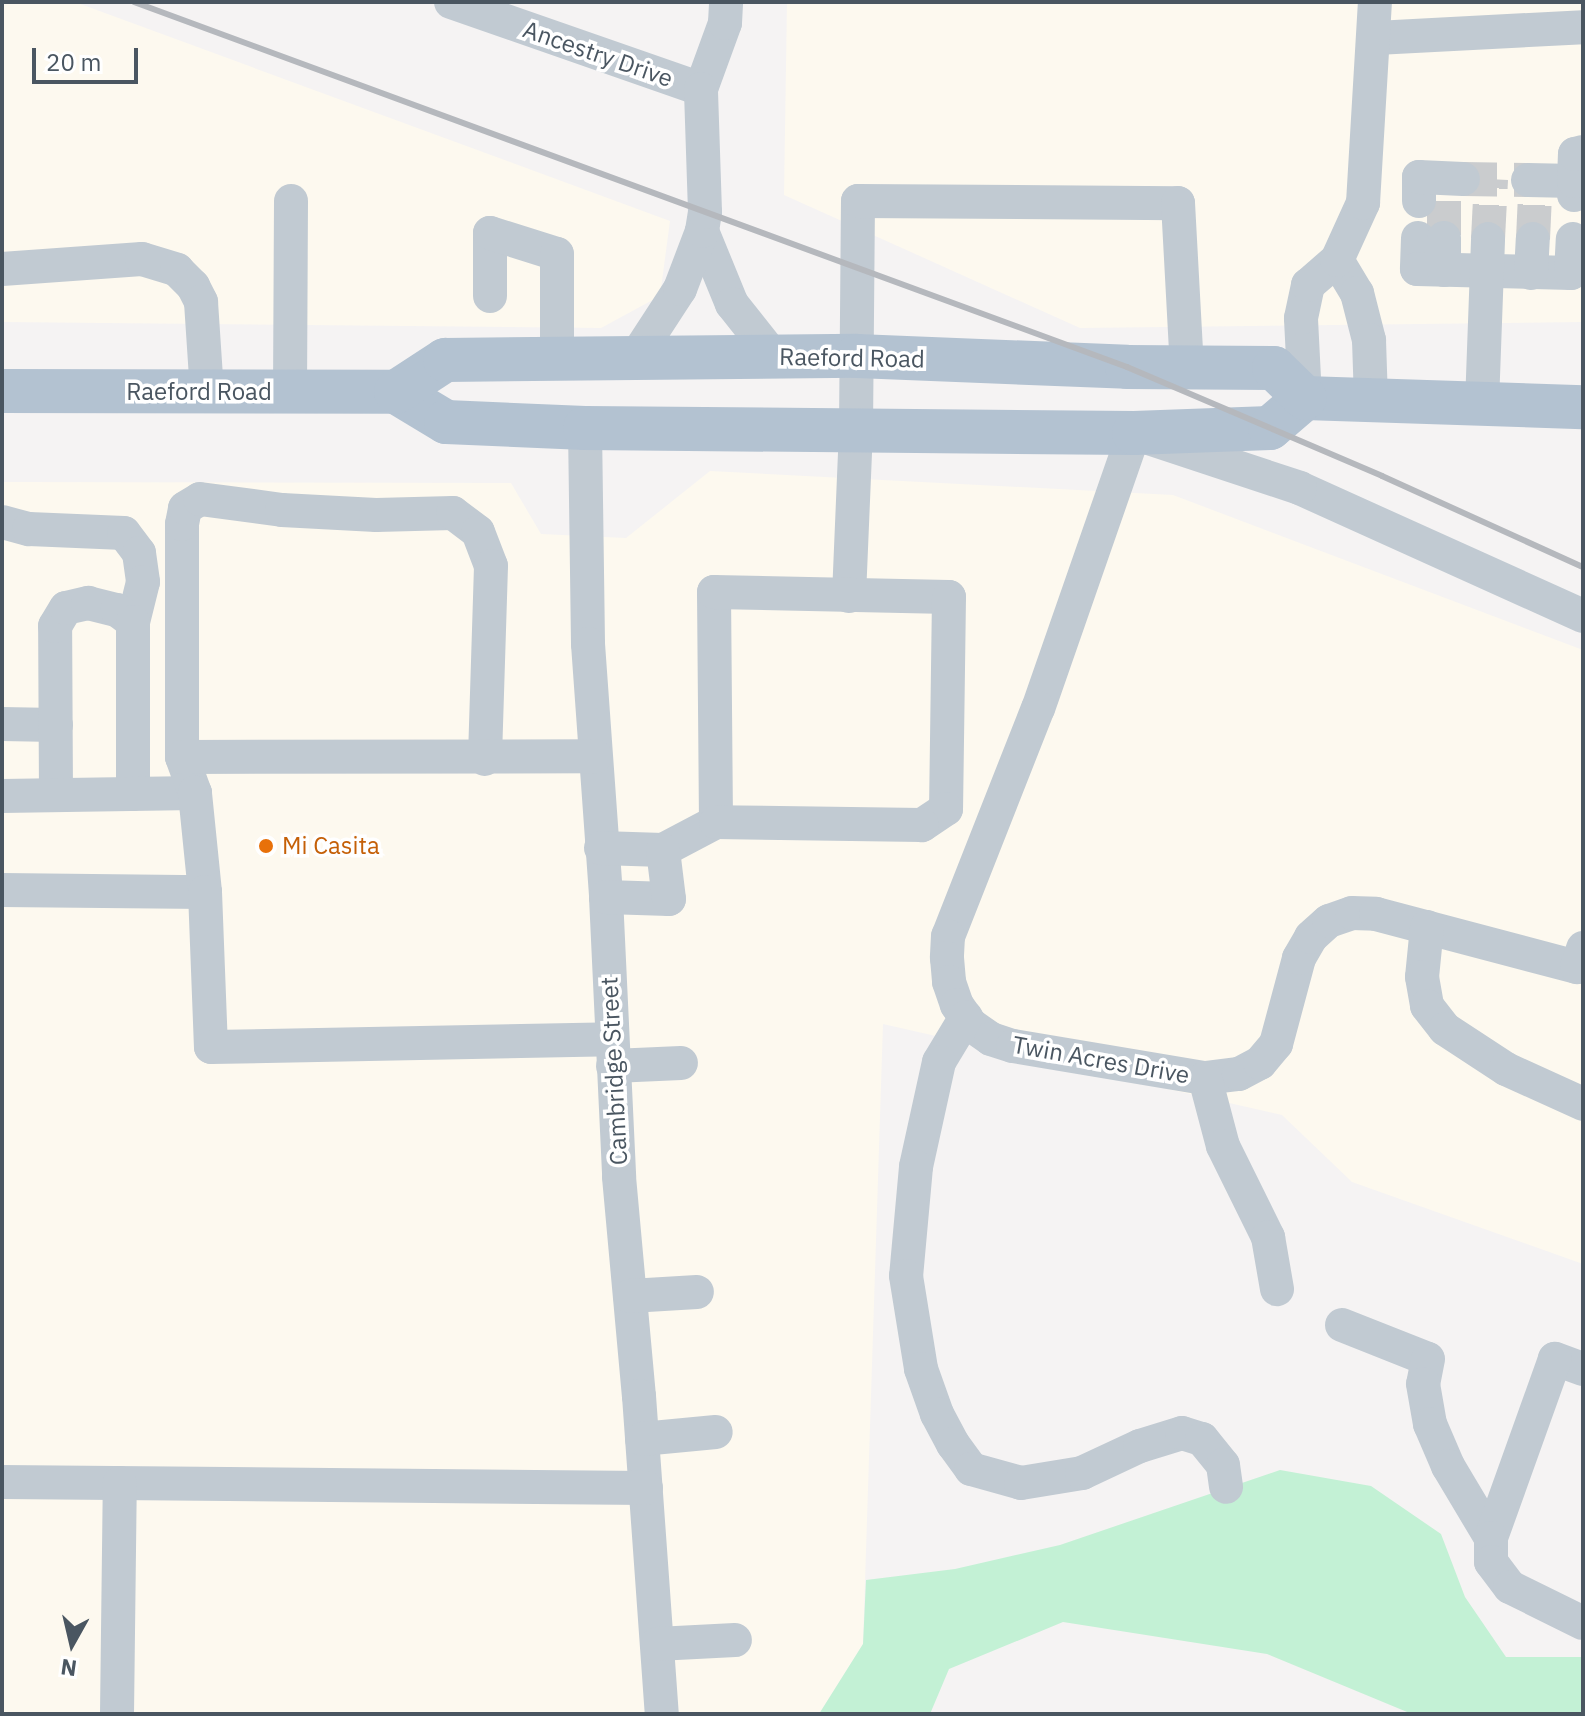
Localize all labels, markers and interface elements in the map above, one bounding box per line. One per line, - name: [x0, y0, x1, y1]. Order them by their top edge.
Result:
- street label: Ancestry Drive: [519, 15, 677, 93]
- scale bar: [36, 32, 142, 82]
- text: 20 m: [46, 46, 101, 78]
- street label: Raeford Road: [779, 342, 925, 374]
- street label: Raeford Road: [126, 378, 272, 406]
- place label: Mi Casita: [282, 832, 380, 860]
- marker: Mi Casita: [257, 837, 275, 855]
- street label: Cambridge Street: [595, 976, 633, 1166]
- street label: Twin Acres Drive: [1010, 1030, 1192, 1090]
- north arrow: [32, 1604, 112, 1684]
- text: N: [59, 1653, 78, 1684]

